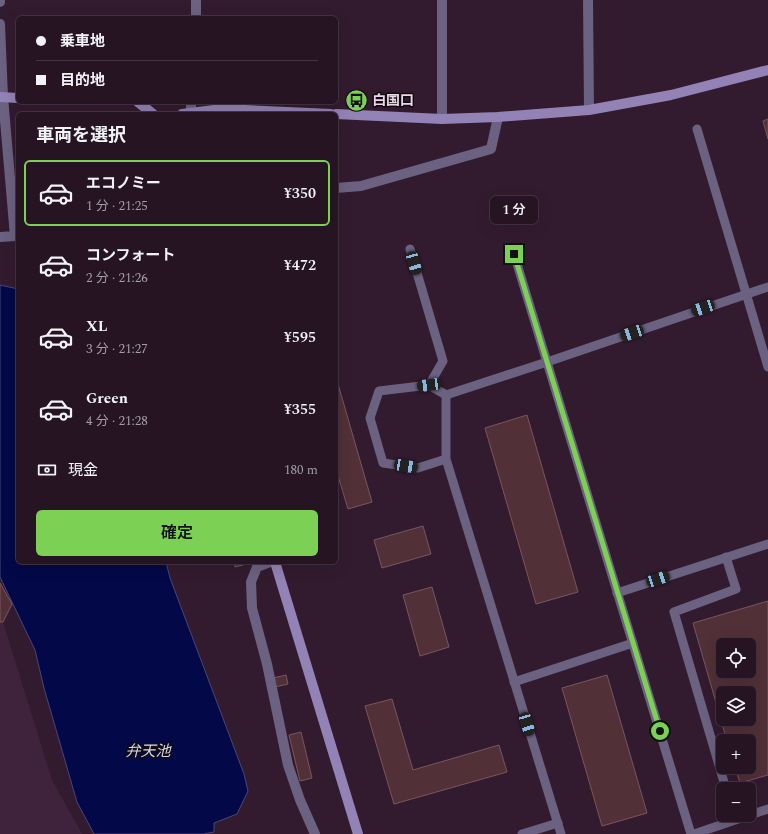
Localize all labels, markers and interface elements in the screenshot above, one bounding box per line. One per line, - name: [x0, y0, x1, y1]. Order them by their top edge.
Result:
- text: 乗車地: [60, 30, 105, 53]
- text: 目的地: [60, 69, 105, 92]
- bus stop icon: 白国口: [344, 87, 370, 113]
- place label: 白国口: [372, 90, 414, 111]
- text: 車両を選択: [36, 122, 126, 149]
- text: エコノミー: [86, 172, 161, 195]
- icon: car: [38, 175, 74, 211]
- text: ¥350: [284, 182, 316, 205]
- text: 1 分 · 21:25: [86, 196, 148, 216]
- callout: 1 分: [490, 196, 538, 224]
- text: 1 分: [502, 200, 526, 220]
- text: コンフォート: [86, 244, 176, 267]
- route end: [505, 245, 523, 263]
- icon: car: [38, 247, 74, 283]
- car: [405, 250, 423, 276]
- text: ¥472: [284, 254, 316, 277]
- text: 2 分 · 21:26: [86, 268, 148, 288]
- car: [690, 298, 716, 318]
- text: XL: [86, 315, 107, 338]
- icon: car: [38, 319, 74, 355]
- car: [619, 323, 645, 343]
- text: ¥595: [284, 326, 316, 349]
- text: 3 分 · 21:27: [86, 339, 148, 359]
- car: [416, 378, 442, 392]
- text: Green: [86, 387, 128, 410]
- icon: car: [38, 391, 74, 427]
- text: ¥355: [284, 398, 316, 421]
- text: 4 分 · 21:28: [86, 411, 148, 431]
- car: [393, 458, 419, 474]
- icon: cash: [36, 459, 58, 481]
- text: 現金: [68, 459, 98, 482]
- text: 180 m: [284, 460, 318, 480]
- button: 確定: [36, 510, 318, 556]
- car: [645, 570, 671, 588]
- map controls: [716, 638, 756, 822]
- button: locate: [716, 638, 756, 678]
- button: layers: [716, 686, 756, 726]
- car: [518, 711, 536, 737]
- route start: [651, 722, 669, 740]
- button: +: [716, 734, 756, 774]
- water label: 弁天池: [125, 740, 172, 763]
- button: −: [716, 782, 756, 822]

